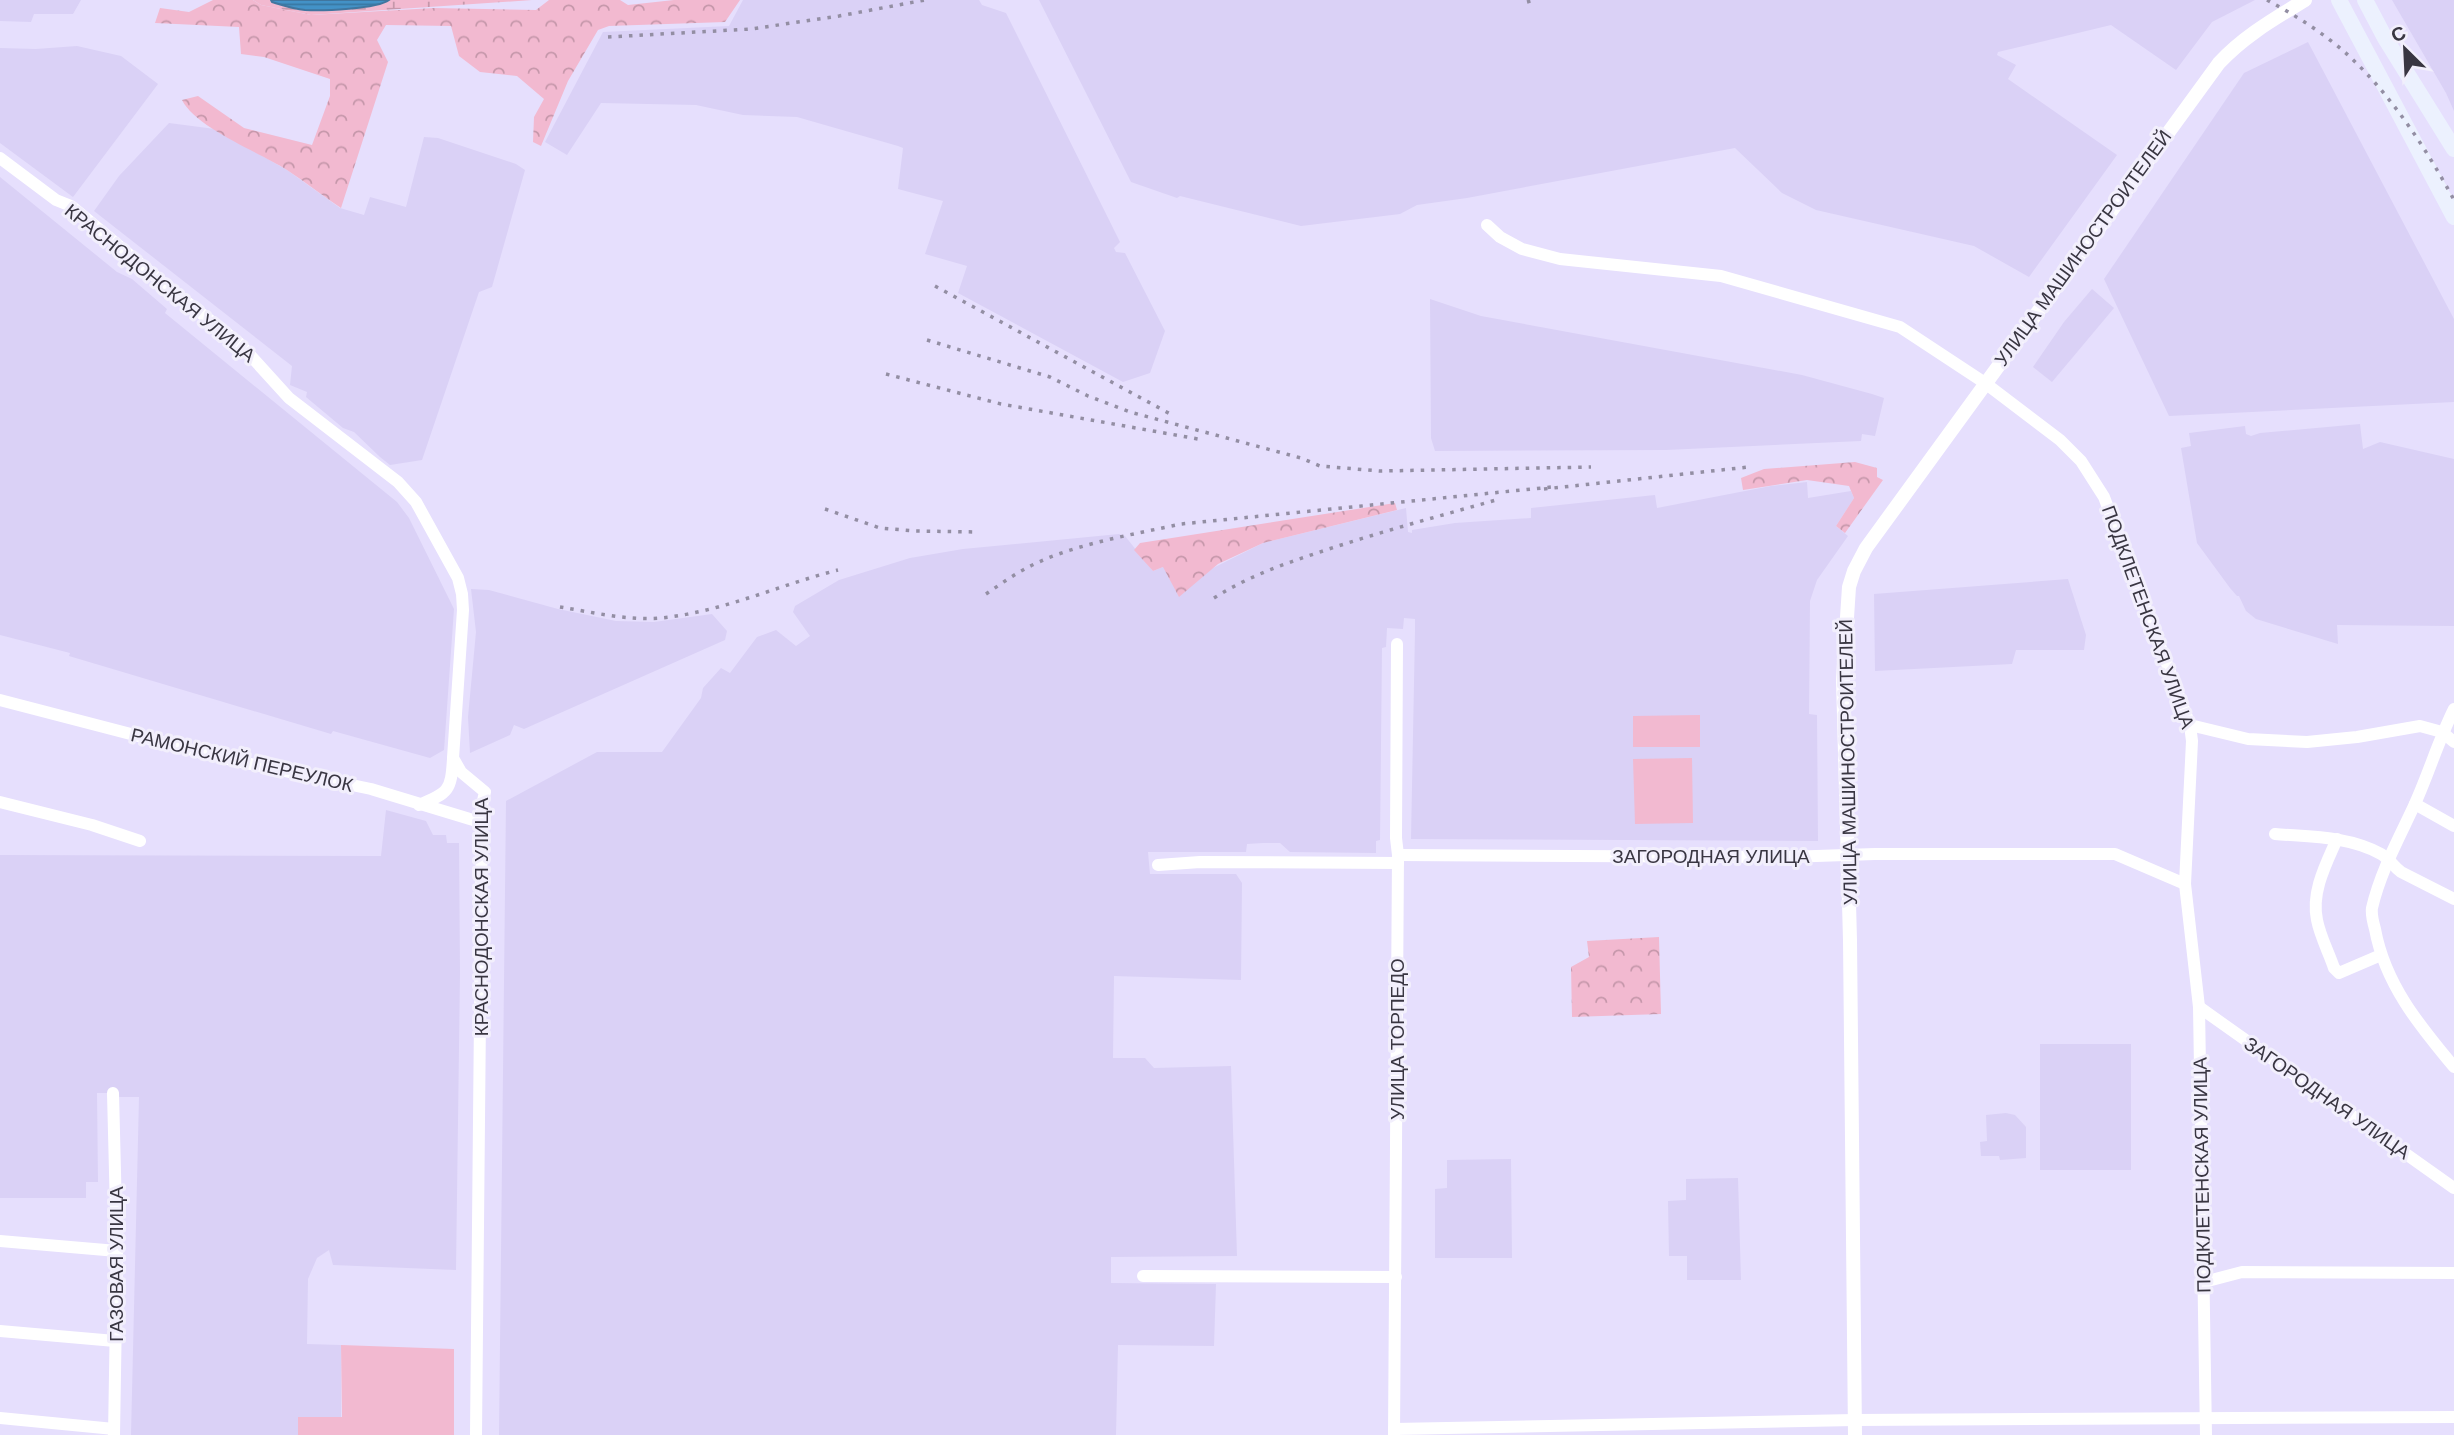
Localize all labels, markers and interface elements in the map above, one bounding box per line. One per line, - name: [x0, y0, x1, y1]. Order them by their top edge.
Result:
- north arrow: [2370, 14, 2440, 84]
- text: С: [2388, 21, 2409, 46]
- street label: УЛИЦА МАШИНОСТРОИТЕЛЕЙ: [1990, 126, 2176, 370]
- street label: КРАСНОДОНСКАЯ УЛИЦА: [61, 200, 260, 366]
- street label: ПОДКЛЕТЕНСКАЯ УЛИЦА: [2098, 503, 2198, 732]
- street label: УЛИЦА МАШИНОСТРОИТЕЛЕЙ: [1835, 619, 1861, 905]
- street label: РАМОНСКИЙ ПЕРЕУЛОК: [129, 724, 355, 796]
- street label: КРАСНОДОНСКАЯ УЛИЦА: [471, 797, 492, 1036]
- street label: ЗАГОРОДНАЯ УЛИЦА: [1612, 846, 1810, 867]
- street label: УЛИЦА ТОРПЕДО: [1387, 958, 1408, 1120]
- street label: ЗАГОРОДНАЯ УЛИЦА: [2240, 1033, 2414, 1163]
- street label: ПОДКЛЕТЕНСКАЯ УЛИЦА: [2189, 1057, 2215, 1293]
- street label: ГАЗОВАЯ УЛИЦА: [106, 1186, 127, 1342]

